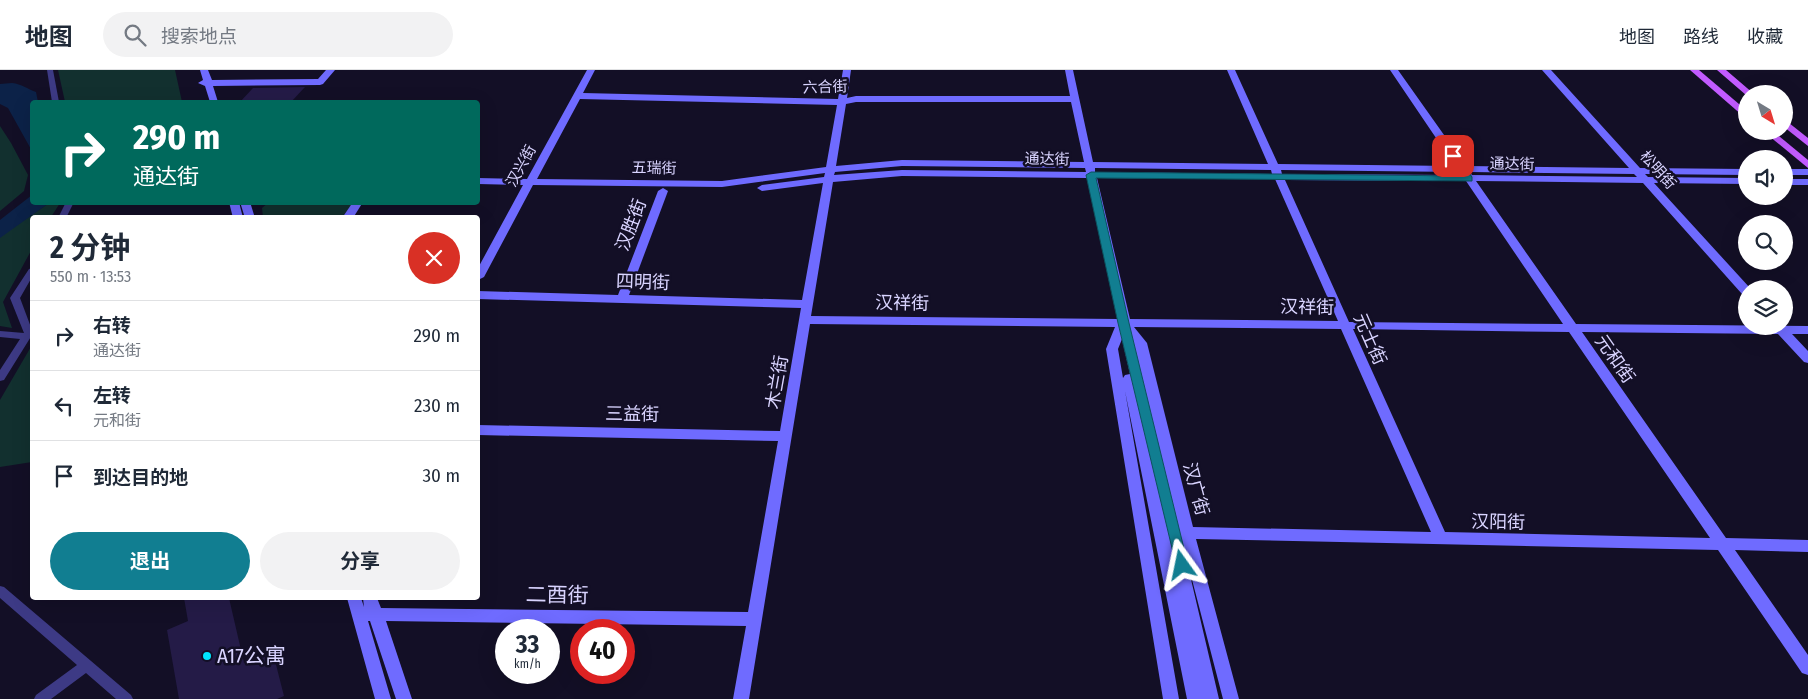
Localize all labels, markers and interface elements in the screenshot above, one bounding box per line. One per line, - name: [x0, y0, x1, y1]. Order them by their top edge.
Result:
- search box: [103, 12, 453, 57]
- icon: search: [121, 21, 149, 49]
- text: 地图: [25, 23, 73, 51]
- text: 搜索地点: [161, 25, 237, 48]
- text: 地图: [1619, 26, 1655, 48]
- text: 路线: [1683, 26, 1719, 48]
- text: 收藏: [1747, 26, 1783, 48]
- street label: 六合街: [802, 77, 848, 97]
- north arrow: [1738, 85, 1792, 140]
- map controls: [1738, 85, 1793, 335]
- text: 290 m: [133, 116, 220, 158]
- icon: right: [50, 120, 115, 185]
- pin: [1432, 135, 1474, 177]
- street label: 汉兴街: [502, 142, 540, 190]
- icon: arrive: [1439, 142, 1467, 170]
- street label: 松明街: [1636, 147, 1680, 193]
- street label: 通达街: [1024, 150, 1070, 168]
- button: sound: [1738, 150, 1793, 205]
- street label: 通达街: [1489, 155, 1535, 173]
- street label: 五瑞街: [631, 159, 677, 177]
- text: 通达街: [133, 163, 199, 190]
- street label: 汉胜街: [611, 196, 651, 254]
- button: search: [1738, 215, 1793, 270]
- text: 2 分钟: [50, 230, 130, 266]
- button: close: [408, 232, 460, 284]
- text: 550 m · 13:53: [50, 267, 131, 286]
- street label: 四明街: [616, 270, 670, 294]
- button: layers: [1738, 280, 1793, 335]
- street label: 汉祥街: [875, 292, 929, 314]
- street label: 汉祥街: [1280, 296, 1334, 318]
- street label: 元士街: [1349, 310, 1391, 368]
- text: 右转: [93, 314, 131, 337]
- icon: right: [50, 322, 78, 350]
- text: 290 m: [414, 324, 460, 347]
- street label: 元和街: [1591, 331, 1639, 387]
- text: 通达街: [93, 341, 141, 360]
- street label: 木兰街: [761, 354, 793, 410]
- text: 左转: [93, 384, 131, 407]
- icon: left: [50, 392, 78, 420]
- text: 230 m: [414, 394, 460, 417]
- street label: 三益街: [605, 403, 659, 425]
- text: 元和街: [93, 411, 141, 430]
- street label: 汉广街: [1178, 460, 1214, 518]
- icon: arrive: [50, 462, 78, 490]
- text: 30 m: [422, 464, 460, 487]
- text: 到达目的地: [93, 466, 188, 489]
- street label: 汉阳街: [1471, 511, 1525, 533]
- button: 退出: [50, 532, 250, 590]
- button: 分享: [260, 532, 460, 590]
- position arrow: [1155, 538, 1207, 590]
- street label: 二酉街: [525, 581, 589, 609]
- speed limit sign: 40: [570, 619, 635, 684]
- text: 33: [516, 630, 539, 660]
- place label: A17公寓: [217, 643, 286, 669]
- marker: A17公寓: [201, 650, 213, 662]
- text: km/h: [514, 657, 541, 671]

